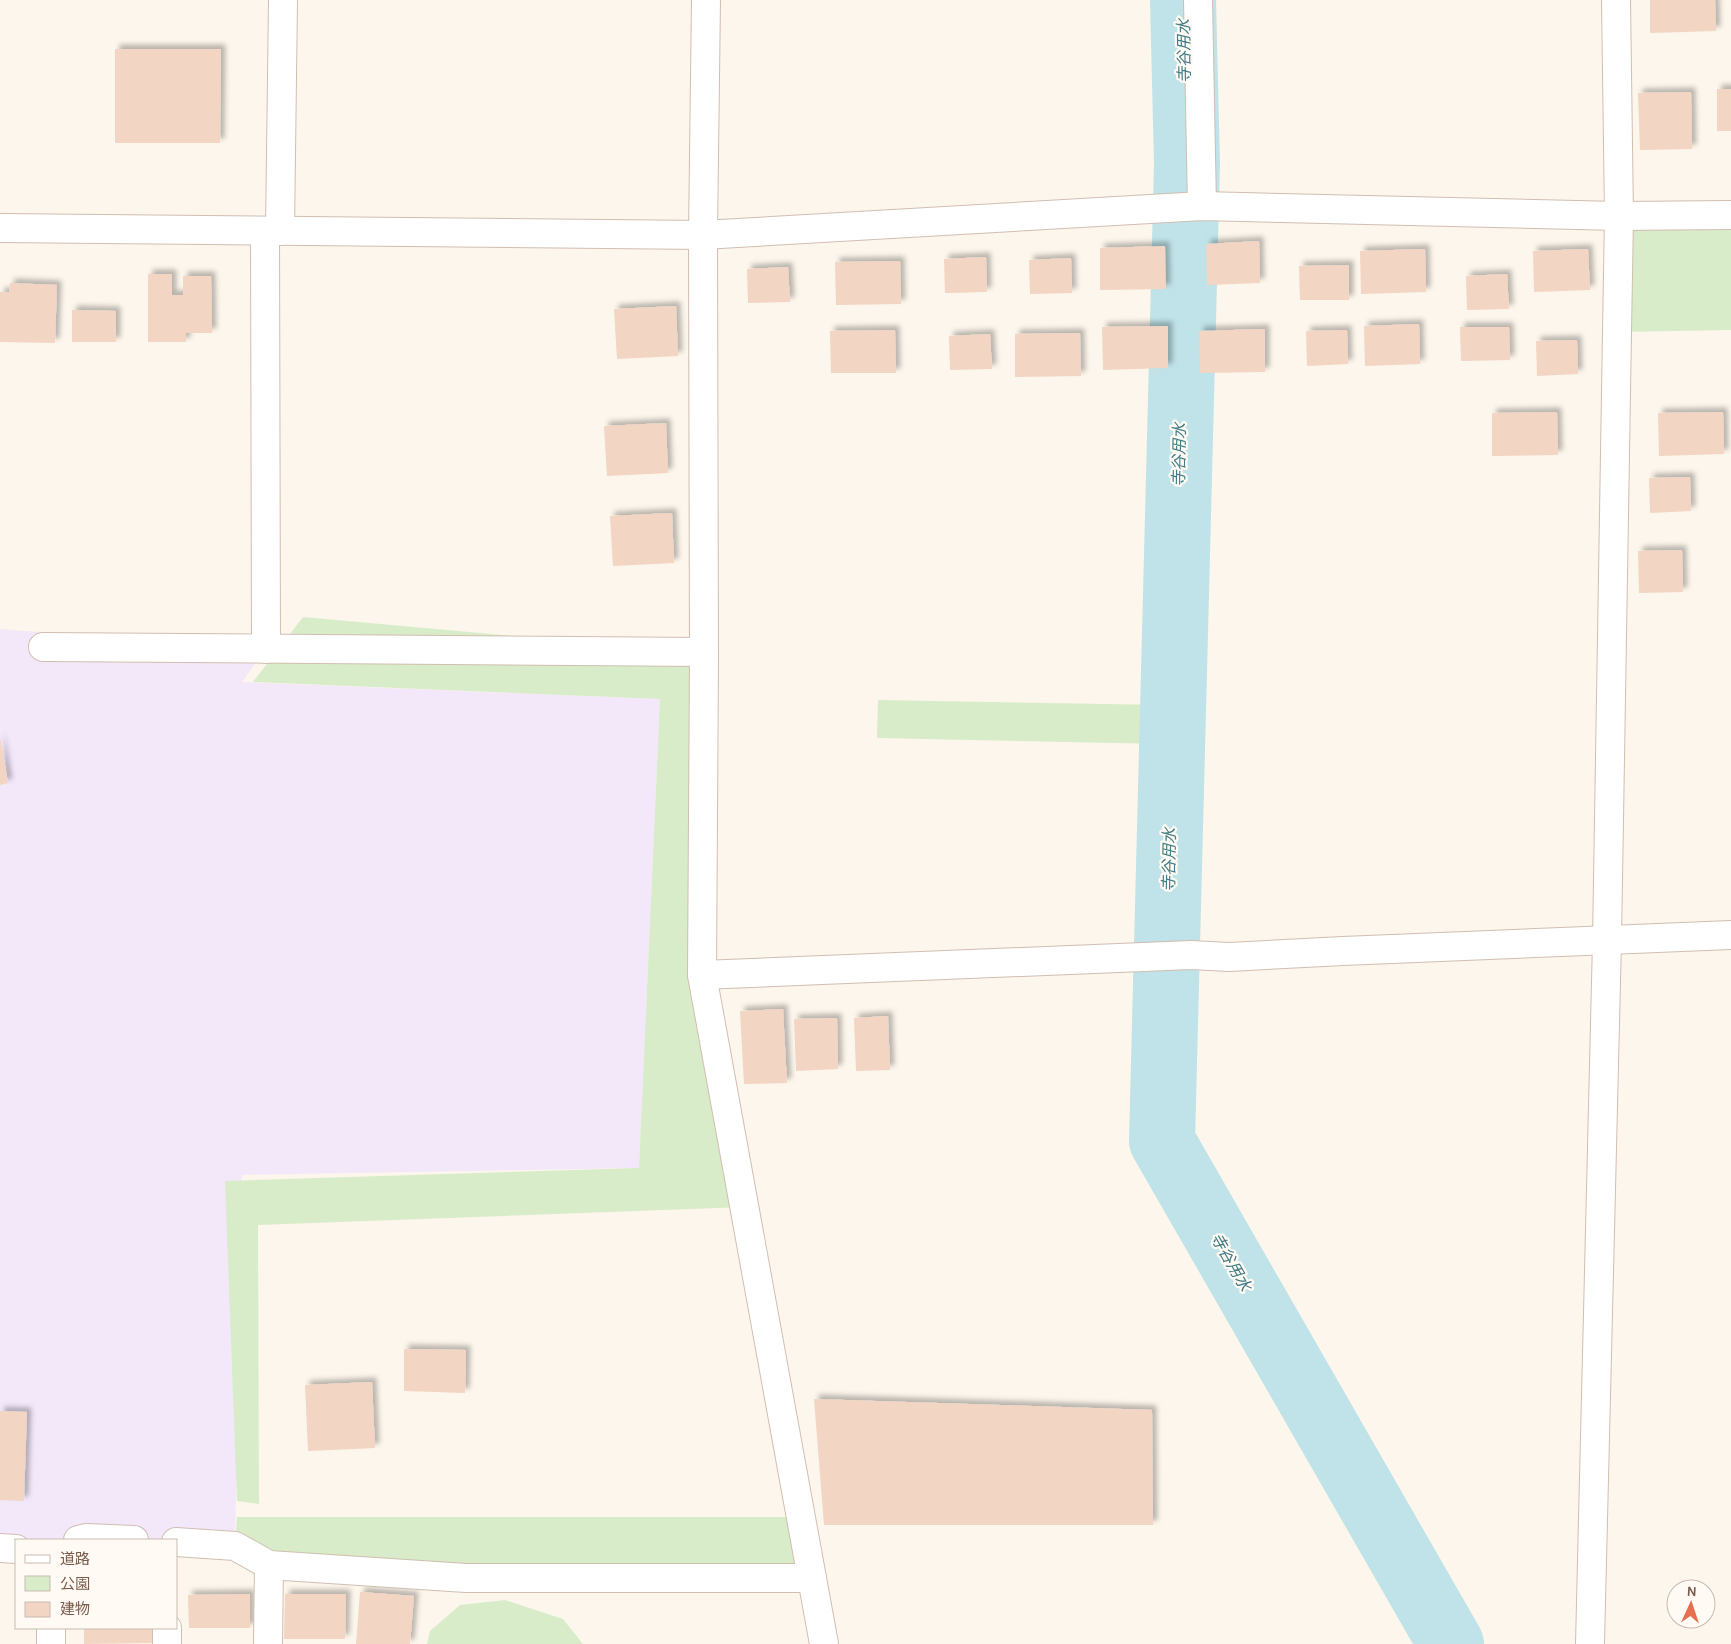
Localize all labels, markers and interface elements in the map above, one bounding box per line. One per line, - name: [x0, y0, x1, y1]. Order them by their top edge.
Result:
- water label: 寺谷用水: [1174, 17, 1194, 83]
- water label: 寺谷用水: [1169, 421, 1189, 487]
- water label: 寺谷用水: [1159, 826, 1179, 892]
- water label: 寺谷用水: [1207, 1230, 1256, 1296]
- legend: [15, 1539, 178, 1629]
- text: 道路: [60, 1550, 90, 1568]
- text: 公園: [60, 1575, 90, 1593]
- north arrow: [1666, 1579, 1716, 1629]
- text: N: [1686, 1583, 1697, 1600]
- text: 建物: [60, 1600, 90, 1618]

